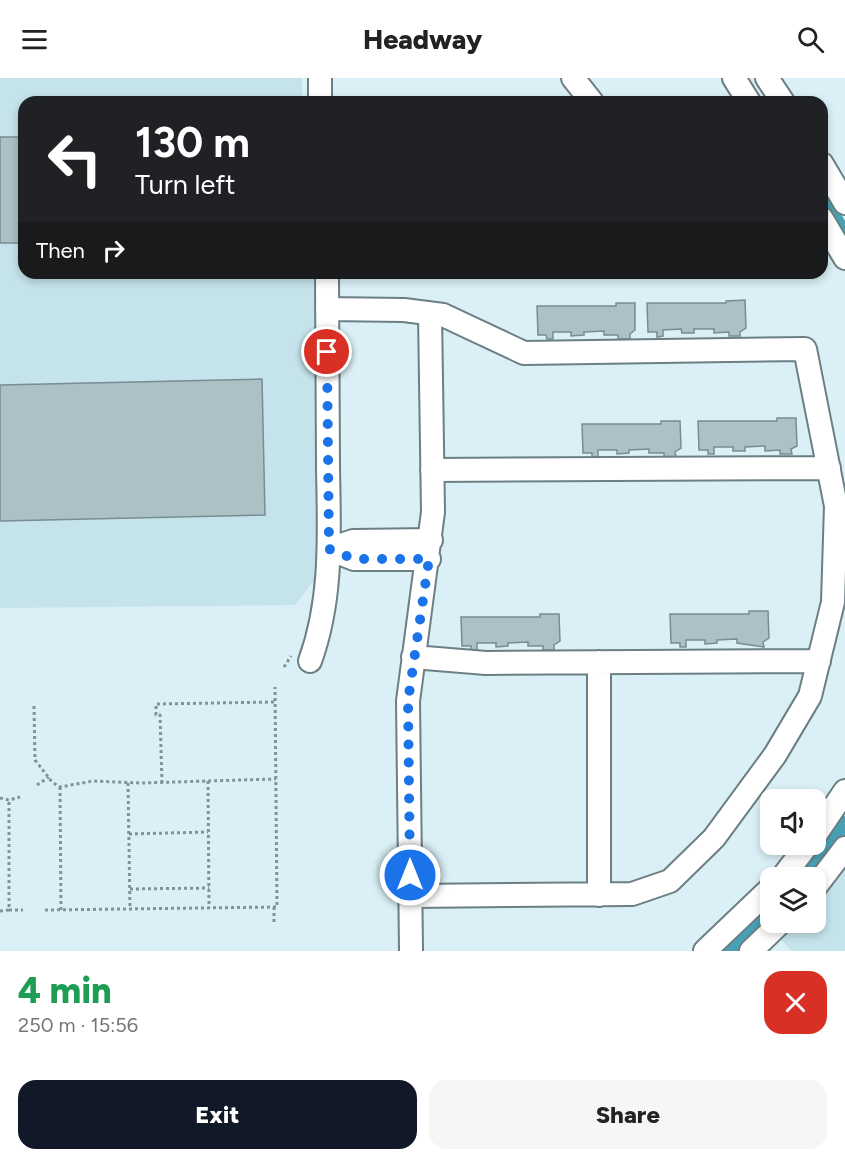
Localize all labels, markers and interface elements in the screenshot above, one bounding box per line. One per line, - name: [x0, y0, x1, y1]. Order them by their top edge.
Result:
- icon: menu: [18, 23, 51, 56]
- text: Headway: [363, 23, 482, 56]
- icon: search: [794, 23, 827, 56]
- text: 130 m: [135, 117, 250, 168]
- icon: left: [36, 120, 114, 198]
- text: Turn left: [135, 168, 235, 201]
- icon: right: [97, 234, 130, 267]
- text: Then: [36, 237, 85, 264]
- pin: [301, 326, 352, 377]
- icon: arrive: [310, 335, 343, 368]
- map controls: [760, 789, 826, 933]
- button: sound: [760, 789, 826, 855]
- position arrow: [378, 843, 442, 907]
- button: layers: [760, 867, 826, 933]
- text: 4 min: [18, 969, 112, 1012]
- button: close: [764, 971, 827, 1034]
- text: 250 m · 15:56: [18, 1013, 138, 1037]
- button: Exit: [18, 1080, 417, 1149]
- button: Share: [429, 1080, 827, 1149]

